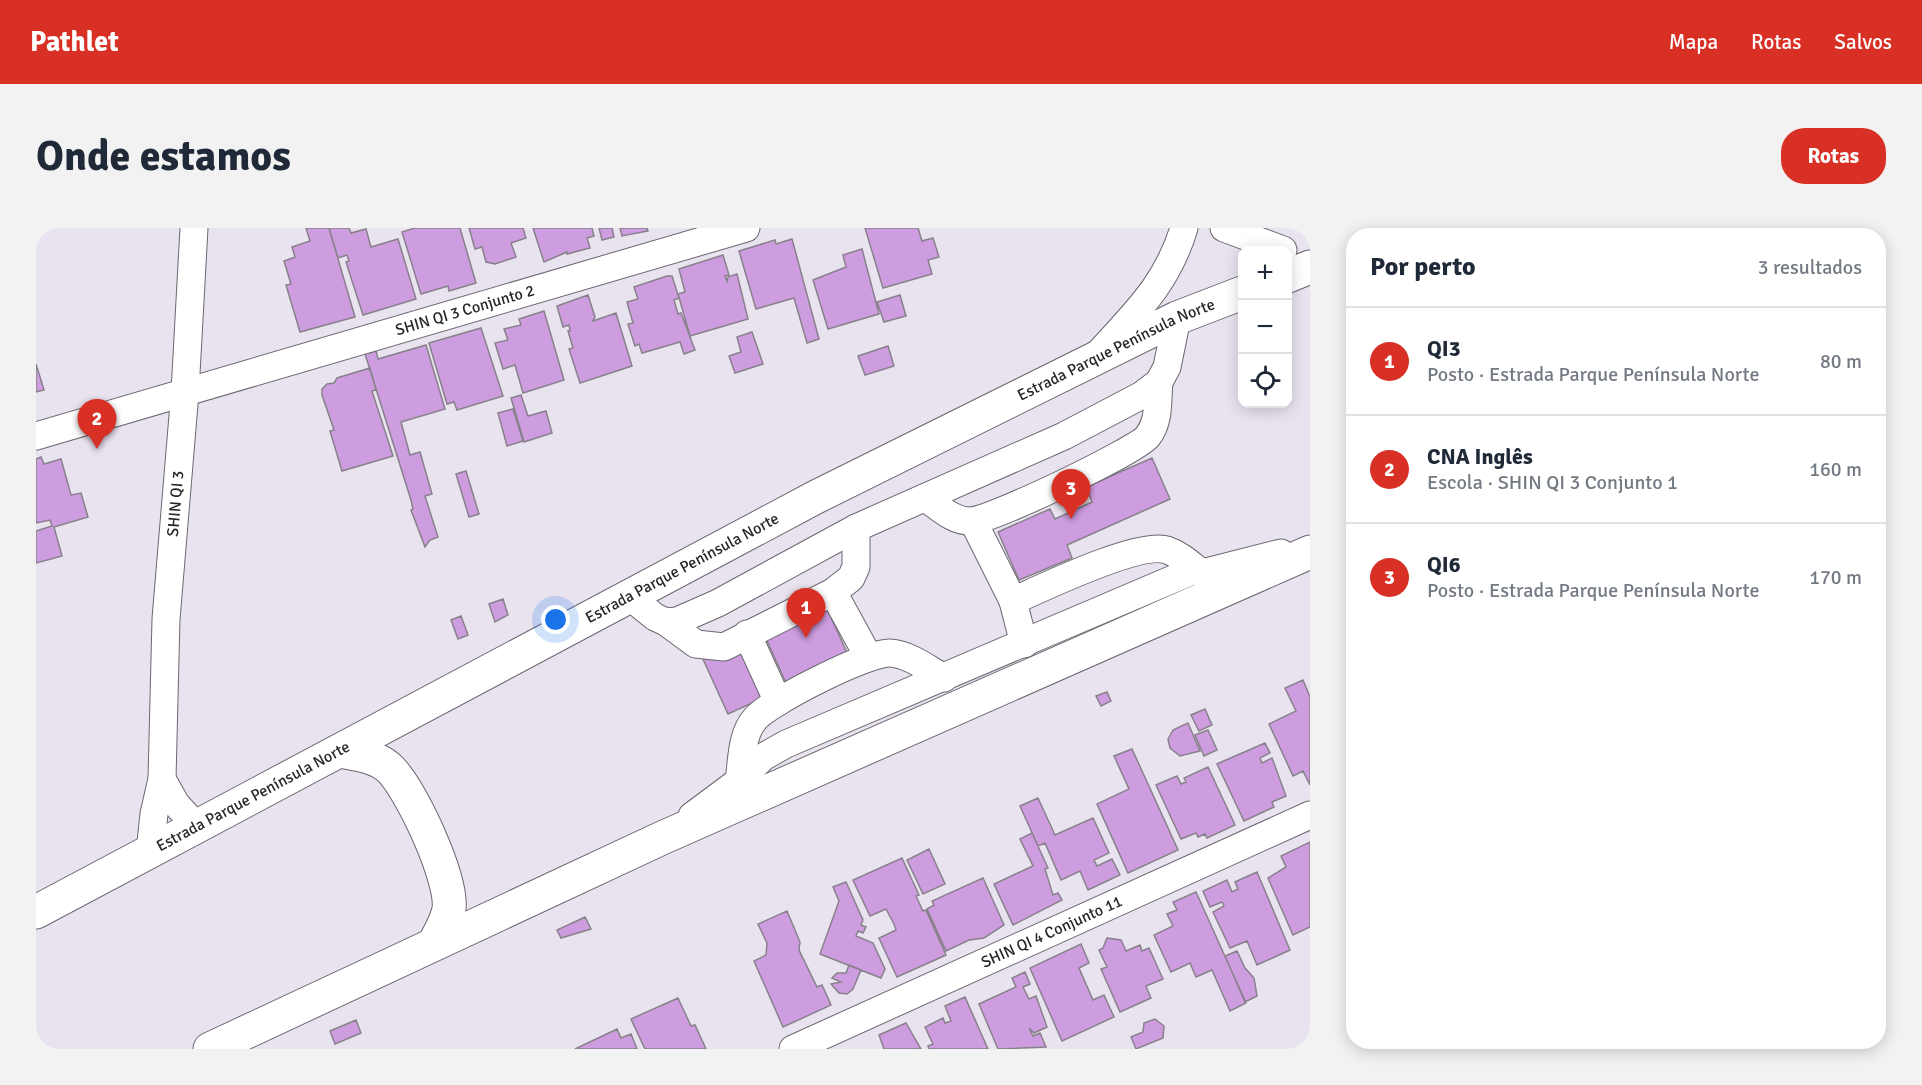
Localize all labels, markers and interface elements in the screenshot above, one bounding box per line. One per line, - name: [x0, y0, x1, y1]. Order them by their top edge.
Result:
- text: Pathlet: [30, 25, 119, 59]
- text: Mapa: [1669, 29, 1718, 55]
- text: Rotas: [1751, 29, 1801, 55]
- text: Salvos: [1834, 29, 1892, 55]
- button: Rotas: [1781, 128, 1886, 184]
- text: Onde estamos: [36, 131, 291, 182]
- map controls: [1238, 246, 1292, 408]
- button: +: [1238, 246, 1292, 300]
- text: Por perto: [1370, 251, 1476, 283]
- text: 3 resultados: [1758, 255, 1862, 280]
- street label: SHIN QI 3 Conjunto 2: [393, 280, 537, 340]
- street label: Estrada Parque Península Norte: [1014, 294, 1218, 405]
- button: −: [1238, 300, 1292, 354]
- text: QI3: [1427, 335, 1461, 362]
- text: 1: [1384, 349, 1395, 374]
- text: 80 m: [1820, 349, 1862, 374]
- button: locate: [1238, 354, 1292, 408]
- text: Posto · Estrada Parque Península Norte: [1427, 362, 1759, 387]
- pin: 2: [78, 400, 116, 449]
- text: CNA Inglês: [1427, 443, 1533, 470]
- text: 2: [1384, 457, 1395, 482]
- text: 160 m: [1809, 457, 1862, 482]
- street label: SHIN QI 3: [163, 470, 188, 537]
- pin: 3: [1052, 470, 1090, 519]
- text: Escola · SHIN QI 3 Conjunto 1: [1427, 470, 1678, 495]
- street label: Estrada Parque Península Norte: [582, 508, 783, 628]
- text: QI6: [1427, 551, 1461, 578]
- text: 3: [1384, 565, 1395, 590]
- text: 170 m: [1809, 565, 1862, 590]
- text: Posto · Estrada Parque Península Norte: [1427, 578, 1759, 603]
- pin: 1: [786, 588, 826, 638]
- your location: [541, 605, 570, 634]
- street label: Estrada Parque Península Norte: [153, 737, 353, 856]
- street label: SHIN QI 4 Conjunto 11: [978, 891, 1125, 973]

